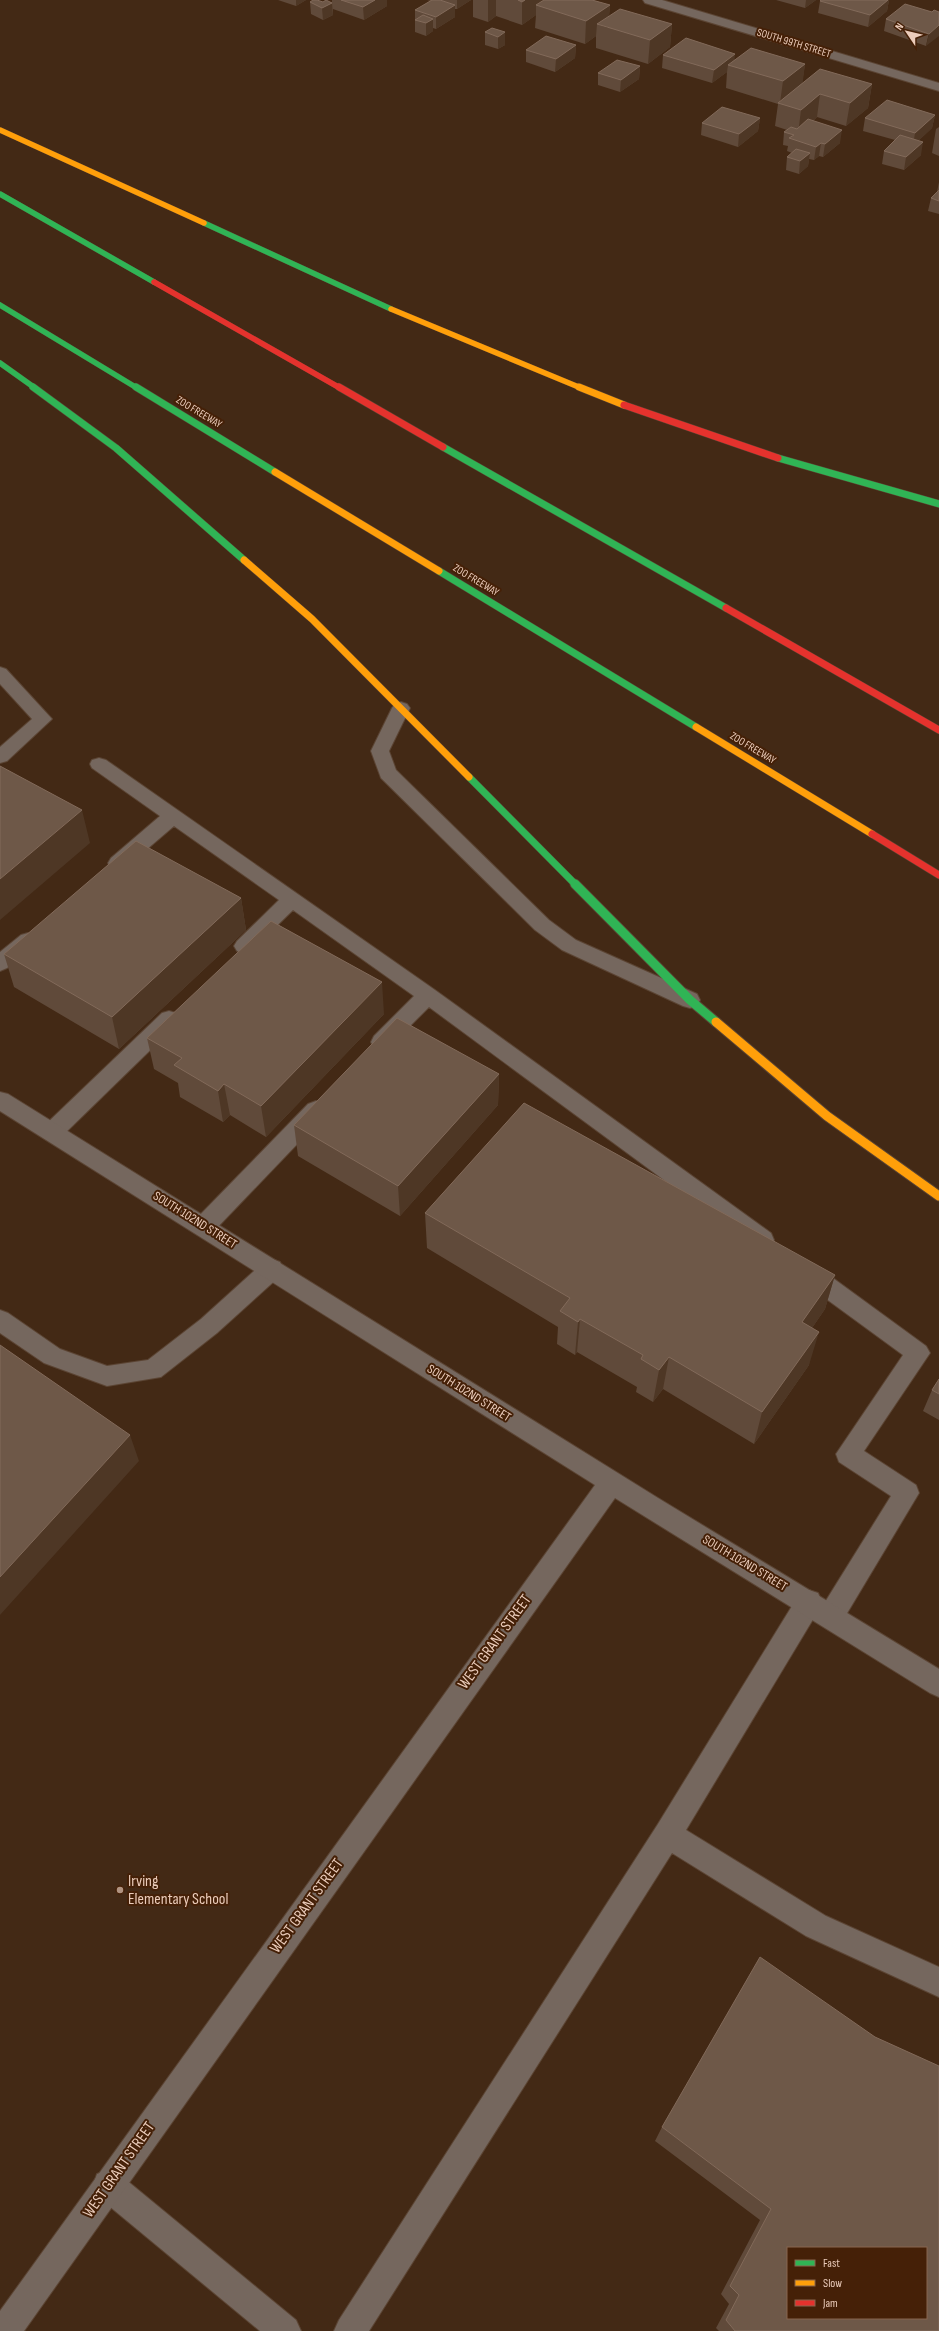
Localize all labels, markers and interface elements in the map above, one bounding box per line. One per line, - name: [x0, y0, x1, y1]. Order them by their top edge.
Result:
- north arrow: [887, 12, 927, 52]
- text: N: [892, 20, 906, 33]
- street label: SOUTH 99TH STREET: [755, 26, 833, 61]
- street label: ZOO FREEWAY: [174, 393, 225, 431]
- street label: ZOO FREEWAY: [451, 561, 502, 599]
- street label: ZOO FREEWAY: [728, 729, 779, 767]
- street label: SOUTH 102ND STREET: [150, 1188, 240, 1252]
- street label: SOUTH 102ND STREET: [424, 1361, 514, 1425]
- street label: SOUTH 102ND STREET: [700, 1531, 790, 1595]
- street label: WEST GRANT STREET: [454, 1591, 536, 1693]
- street label: WEST GRANT STREET: [266, 1855, 348, 1957]
- place label: Irving Elementary School: [128, 1872, 228, 1909]
- marker: Irving Elementary School: [115, 1885, 125, 1895]
- street label: WEST GRANT STREET: [79, 2118, 159, 2221]
- legend: [787, 2247, 927, 2319]
- text: Fast: [823, 2256, 840, 2271]
- text: Slow: [823, 2276, 842, 2291]
- text: Jam: [822, 2296, 838, 2311]

